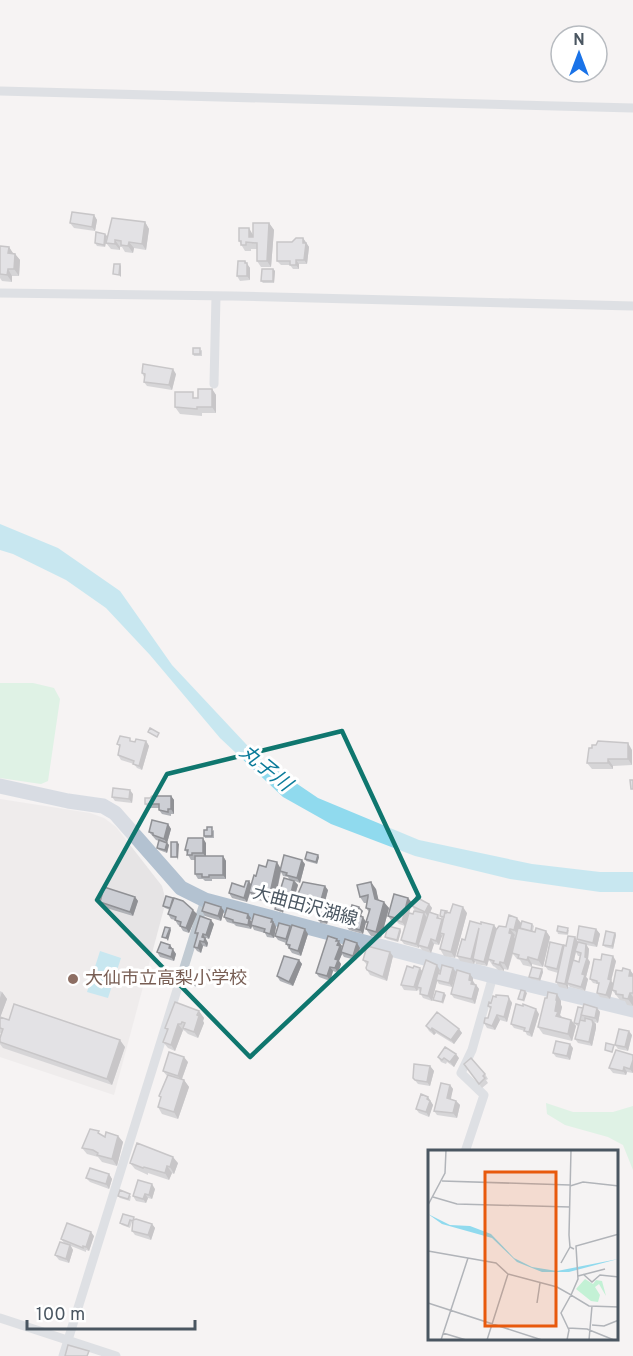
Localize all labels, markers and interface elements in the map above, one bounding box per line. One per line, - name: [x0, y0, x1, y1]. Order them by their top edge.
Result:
- north arrow: [549, 24, 609, 84]
- text: N: [573, 31, 585, 51]
- water label: 丸子川: [234, 740, 298, 799]
- street label: 大曲田沢湖線: [250, 882, 360, 932]
- place label: 大仙市立高梨小学校: [85, 968, 247, 991]
- marker: 大仙市立高梨小学校: [66, 972, 80, 986]
- inset map: [428, 1150, 618, 1341]
- scale bar: [27, 1293, 195, 1331]
- text: 100 m: [36, 1304, 85, 1327]

